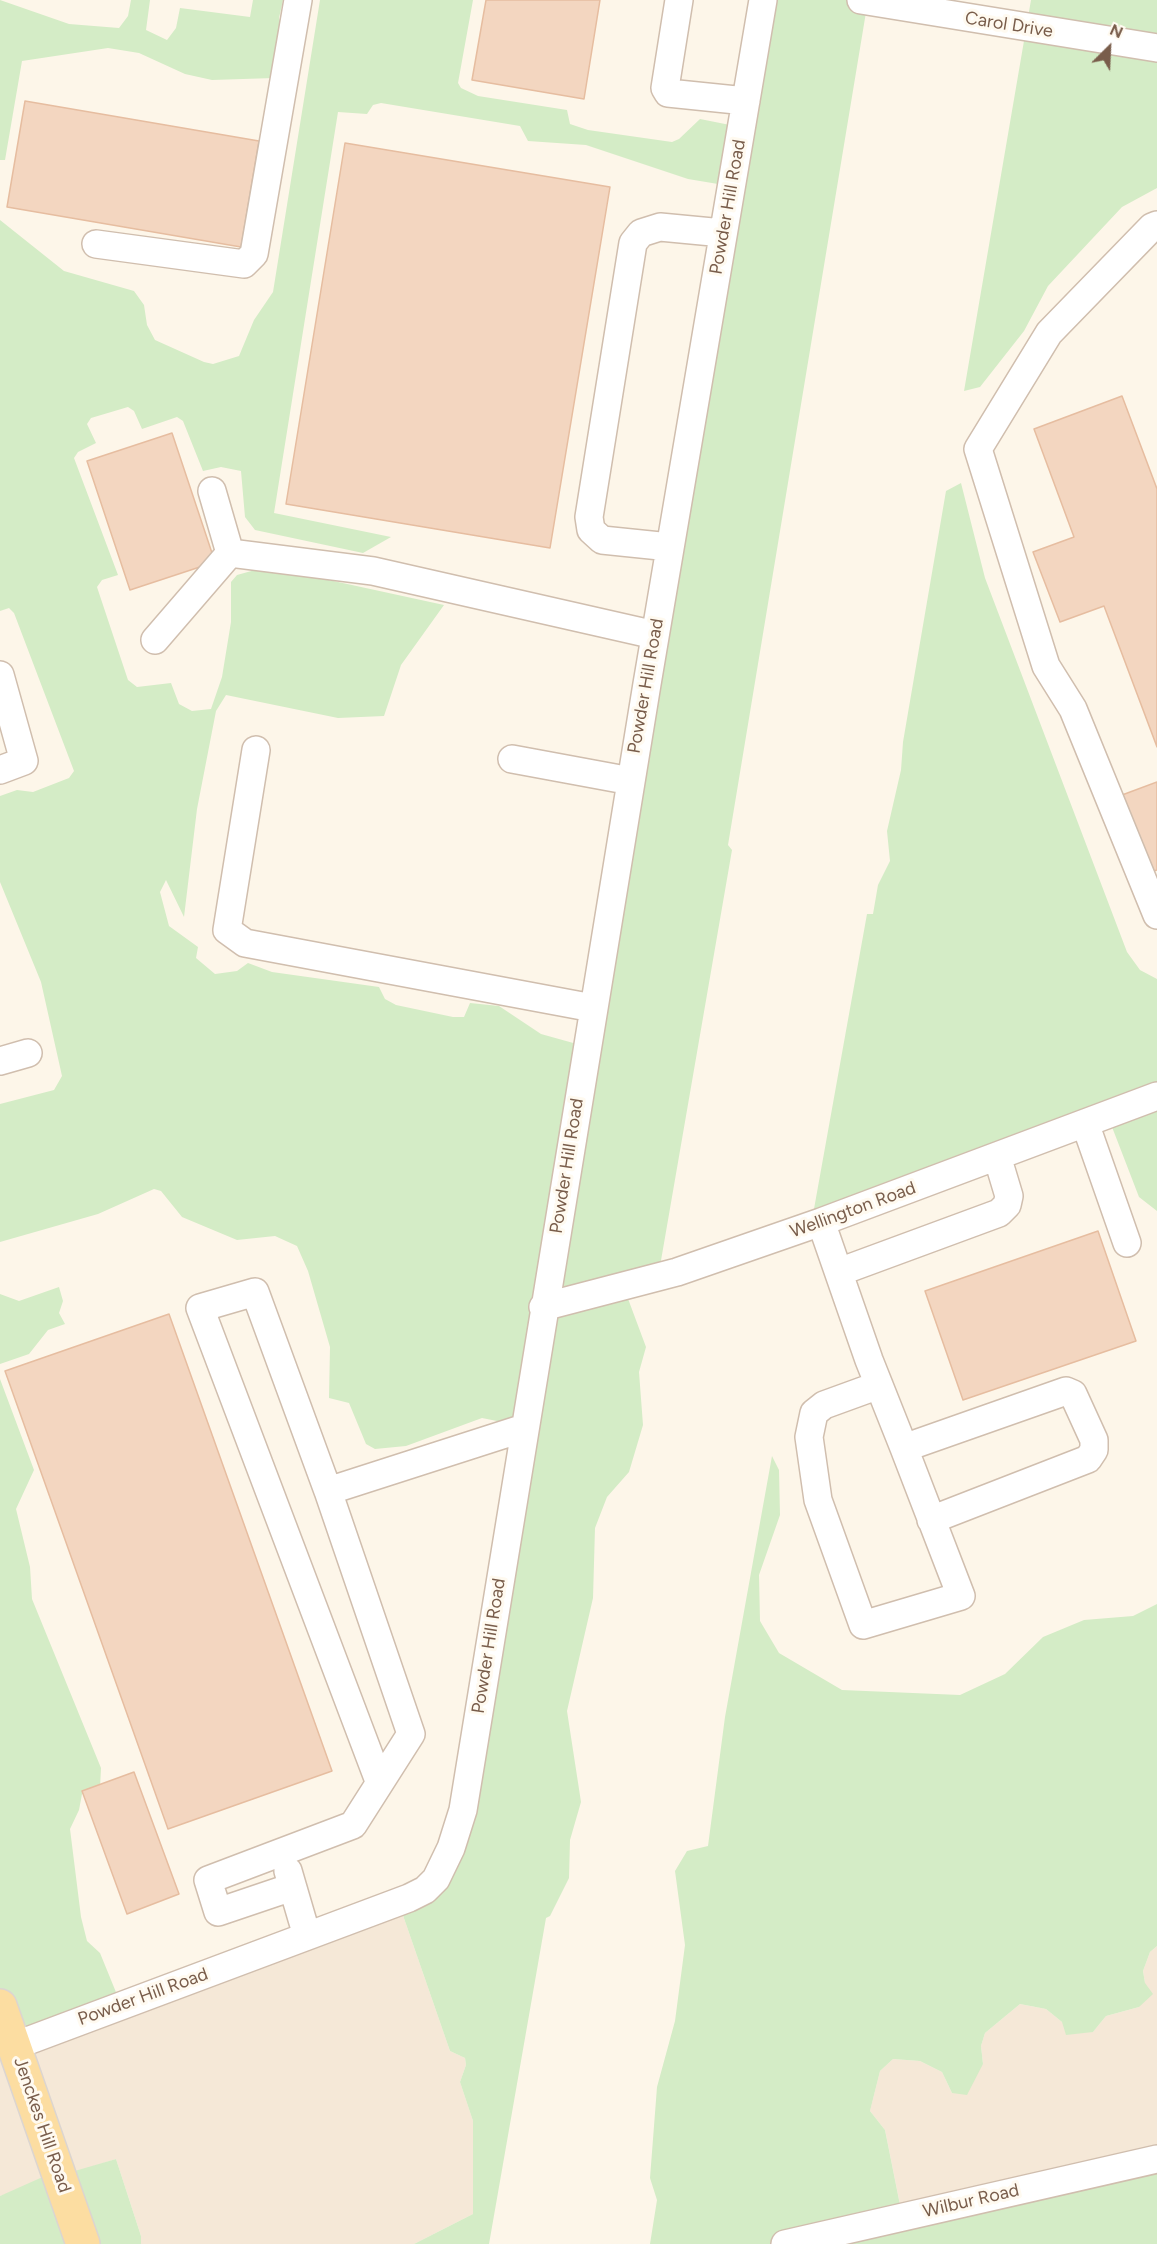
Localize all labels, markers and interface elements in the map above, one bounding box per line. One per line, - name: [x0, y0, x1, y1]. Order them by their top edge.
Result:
- street label: Carol Drive: [964, 7, 1054, 43]
- north arrow: [1079, 18, 1139, 78]
- text: N: [1107, 20, 1126, 42]
- street label: Powder Hill Road: [705, 138, 751, 276]
- street label: Powder Hill Road: [623, 617, 669, 755]
- street label: Powder Hill Road: [546, 1097, 588, 1235]
- street label: Wellington Road: [787, 1177, 919, 1243]
- street label: Powder Hill Road: [468, 1577, 510, 1715]
- street label: Powder Hill Road: [75, 1963, 211, 2031]
- street label: Jenckes Hill Road: [9, 2055, 75, 2195]
- street label: Wilbur Road: [921, 2179, 1021, 2223]

